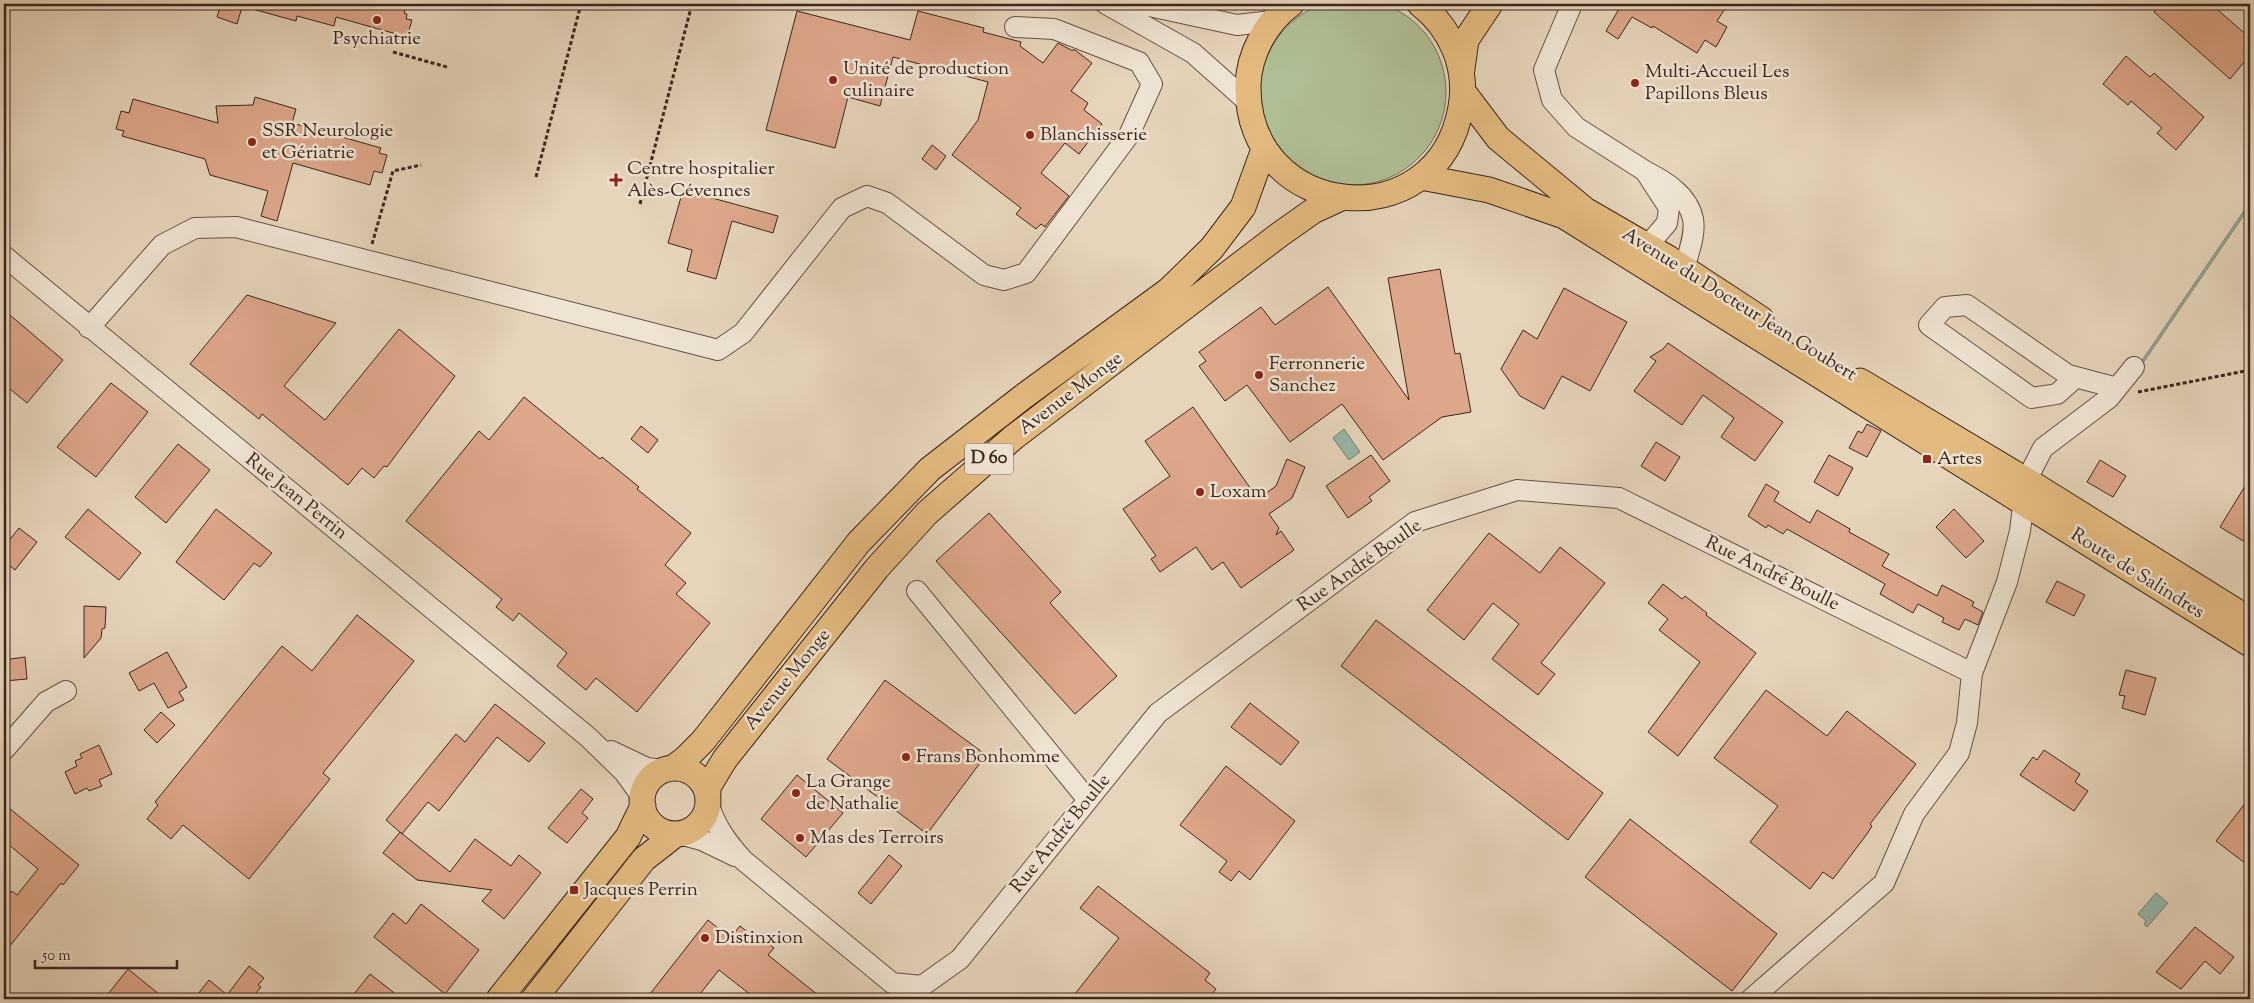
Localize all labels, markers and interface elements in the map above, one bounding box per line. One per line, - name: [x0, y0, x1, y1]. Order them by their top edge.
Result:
- marker: Psychiatrie: [371, 14, 383, 26]
- place label: Psychiatrie: [333, 26, 421, 53]
- place label: Unité de production culinaire: [843, 56, 1009, 105]
- place label: Multi-Accueil Les Papillons Bleus: [1645, 59, 1790, 108]
- marker: Unité de production culinaire: [827, 74, 839, 86]
- marker: Multi-Accueil Les Papillons Bleus: [1629, 77, 1641, 89]
- place label: SSR Neurologie et Gériatrie: [262, 118, 394, 167]
- place label: Blanchisserie: [1040, 122, 1147, 149]
- marker: Blanchisserie: [1024, 129, 1036, 141]
- marker: SSR Neurologie et Gériatrie: [246, 136, 258, 148]
- place label: Centre hospitalier Alès-Cévennes: [627, 156, 775, 205]
- marker: Centre hospitalier Alès-Cévennes: [609, 173, 623, 187]
- street label: Avenue du Docteur Jean Goubert: [1616, 221, 1862, 389]
- street label: Avenue Monge: [1013, 346, 1129, 442]
- place label: Ferronnerie Sanchez: [1269, 351, 1365, 400]
- marker: Ferronnerie Sanchez: [1253, 369, 1265, 381]
- road number: D 60: [965, 444, 1013, 474]
- place label: Artes: [1937, 446, 1982, 473]
- street label: Rue Jean Perrin: [239, 447, 353, 547]
- marker: Artes: [1921, 453, 1933, 465]
- place label: Loxam: [1210, 479, 1267, 506]
- marker: Loxam: [1194, 486, 1206, 498]
- street label: Rue André Boulle: [1292, 513, 1428, 619]
- street label: Route de Salindres: [2065, 522, 2209, 626]
- street label: Rue André Boulle: [1700, 530, 1844, 618]
- street label: Avenue Monge: [738, 623, 838, 737]
- place label: Frans Bonhomme: [916, 744, 1060, 771]
- marker: Frans Bonhomme: [900, 751, 912, 763]
- street label: Rue André Boulle: [1004, 768, 1118, 899]
- place label: La Grange de Nathalie: [806, 769, 899, 818]
- marker: La Grange de Nathalie: [790, 787, 802, 799]
- place label: Mas des Terroirs: [810, 825, 944, 852]
- marker: Mas des Terroirs: [794, 832, 806, 844]
- place label: Jacques Perrin: [583, 877, 698, 904]
- marker: Jacques Perrin: [568, 884, 580, 896]
- place label: Distinxion: [715, 925, 803, 952]
- marker: Distinxion: [699, 932, 711, 944]
- scale bar: [35, 938, 178, 970]
- text: 50 m: [41, 946, 71, 967]

